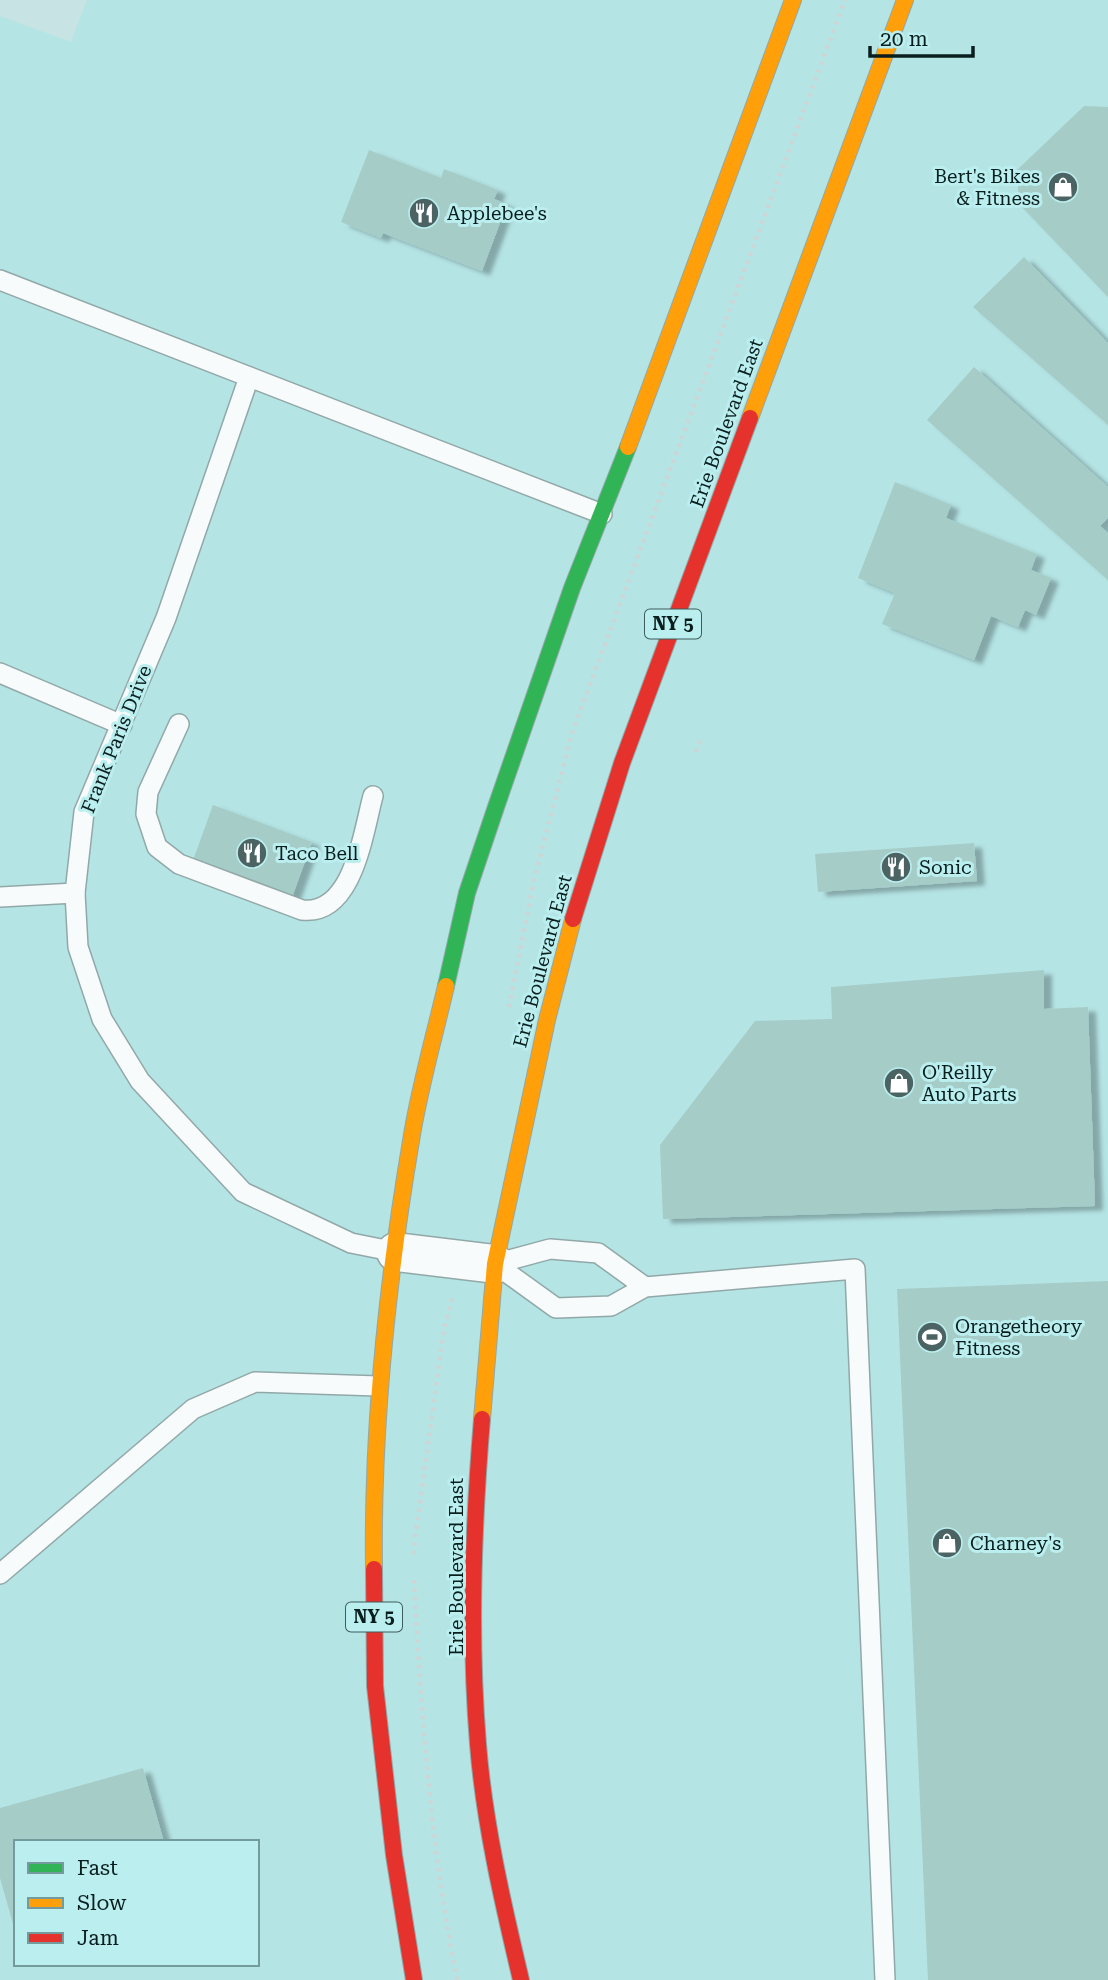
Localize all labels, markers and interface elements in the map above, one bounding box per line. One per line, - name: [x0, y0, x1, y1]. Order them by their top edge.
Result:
- scale bar: [870, 14, 973, 58]
- text: 20 m: [880, 27, 928, 51]
- place label: Bert's Bikes & Fitness: [934, 165, 1040, 210]
- shop icon: Bert's Bikes & Fitness: [1046, 170, 1080, 204]
- restaurant icon: Applebee's: [407, 196, 441, 230]
- place label: Applebee's: [447, 202, 547, 225]
- street label: Erie Boulevard East: [685, 336, 768, 511]
- road number: NY 5: [645, 610, 701, 638]
- street label: Frank Paris Drive: [76, 662, 157, 816]
- restaurant icon: Taco Bell: [235, 836, 269, 870]
- place label: Taco Bell: [275, 842, 359, 865]
- restaurant icon: Sonic: [879, 850, 913, 884]
- place label: Sonic: [919, 856, 972, 879]
- street label: Erie Boulevard East: [508, 872, 577, 1050]
- place label: O'Reilly Auto Parts: [922, 1061, 1017, 1106]
- shop icon: O'Reilly Auto Parts: [882, 1066, 916, 1100]
- place label: Orangetheory Fitness: [955, 1315, 1083, 1360]
- sports icon: Orangetheory Fitness: [915, 1320, 949, 1354]
- street label: Erie Boulevard East: [445, 1478, 468, 1656]
- shop icon: Charney's: [930, 1526, 964, 1560]
- place label: Charney's: [970, 1532, 1061, 1555]
- road number: NY 5: [346, 1602, 402, 1632]
- legend: [14, 1840, 259, 1966]
- text: Fast: [77, 1856, 118, 1880]
- text: Slow: [77, 1891, 127, 1915]
- text: Jam: [77, 1926, 119, 1950]

